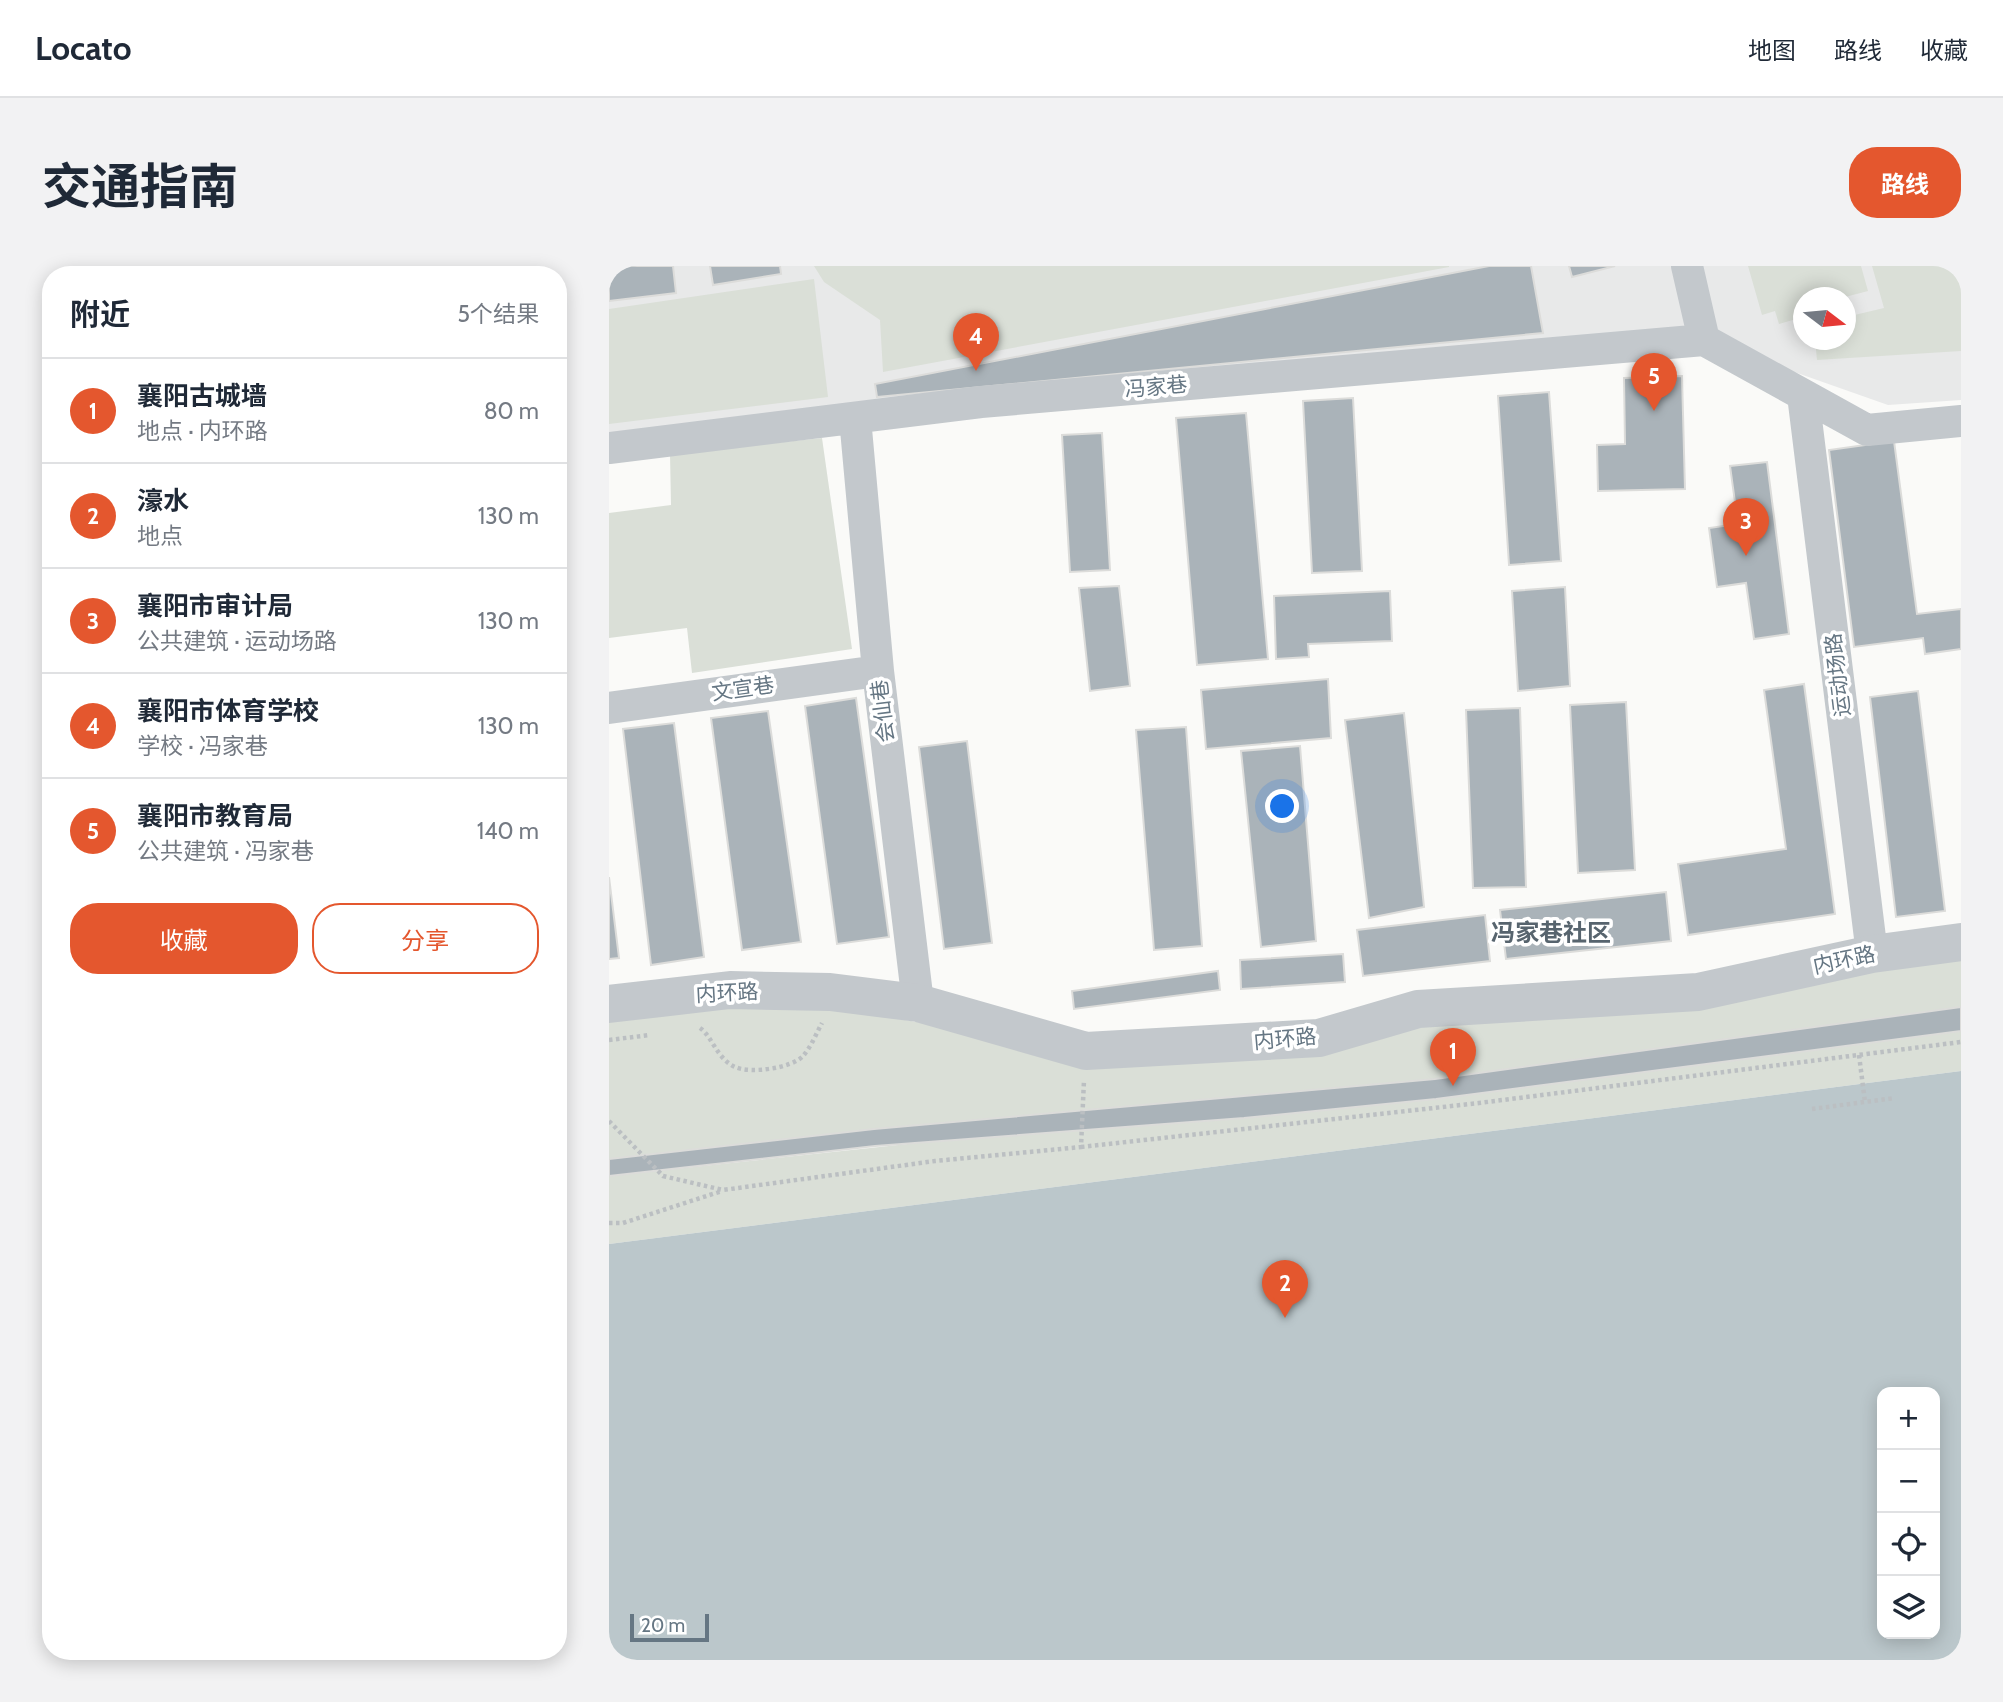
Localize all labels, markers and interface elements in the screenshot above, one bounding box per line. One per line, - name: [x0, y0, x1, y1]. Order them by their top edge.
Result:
- text: Locato: [35, 28, 131, 68]
- text: 地图: [1748, 36, 1796, 65]
- text: 路线: [1834, 36, 1882, 65]
- text: 收藏: [1920, 36, 1968, 65]
- button: 路线: [1849, 147, 1961, 218]
- text: 交通指南: [42, 157, 238, 216]
- north arrow: [1793, 287, 1856, 350]
- text: 附近: [70, 296, 130, 333]
- text: 5个结果: [458, 300, 539, 328]
- pin: 4: [953, 313, 999, 371]
- pin: 5: [1631, 353, 1677, 411]
- street label: 冯家巷: [1123, 371, 1188, 402]
- text: 襄阳古城墙: [137, 380, 267, 412]
- text: 1: [89, 397, 97, 425]
- text: 80 m: [484, 397, 539, 425]
- text: 地点 · 内环路: [137, 417, 268, 445]
- text: 濠水: [137, 485, 189, 517]
- pin: 3: [1723, 498, 1769, 556]
- text: 2: [87, 502, 99, 530]
- text: 130 m: [478, 502, 539, 530]
- text: 地点: [137, 522, 183, 550]
- text: 襄阳市审计局: [137, 590, 293, 622]
- text: 3: [87, 607, 99, 635]
- text: 130 m: [478, 607, 539, 635]
- text: 公共建筑 · 运动场路: [137, 627, 337, 655]
- street label: 运动场路: [1820, 632, 1855, 718]
- street label: 文宣巷: [710, 672, 776, 705]
- street label: 会仙巷: [866, 678, 899, 744]
- text: 襄阳市体育学校: [137, 695, 319, 727]
- text: 4: [86, 712, 100, 740]
- text: 130 m: [478, 712, 539, 740]
- text: 学校 · 冯家巷: [137, 732, 268, 760]
- your location: [1265, 789, 1299, 823]
- text: 襄阳市教育局: [137, 800, 293, 832]
- text: 5: [87, 817, 99, 845]
- text: 140 m: [477, 817, 539, 845]
- text: 公共建筑 · 冯家巷: [137, 837, 314, 865]
- button: 收藏: [70, 903, 298, 974]
- button: 分享: [312, 903, 539, 974]
- district label: 冯家巷社区: [1491, 918, 1611, 947]
- street label: 内环路: [1810, 941, 1877, 978]
- street label: 内环路: [695, 978, 759, 1007]
- street label: 内环路: [1252, 1023, 1317, 1054]
- pin: 1: [1430, 1028, 1476, 1086]
- pin: 2: [1262, 1260, 1308, 1318]
- map controls: [1877, 1387, 1940, 1639]
- button: +: [1877, 1387, 1940, 1450]
- button: −: [1877, 1450, 1940, 1513]
- button: locate: [1877, 1513, 1940, 1576]
- button: layers: [1877, 1576, 1940, 1639]
- scale bar: [630, 1611, 709, 1643]
- text: 20 m: [641, 1614, 685, 1637]

